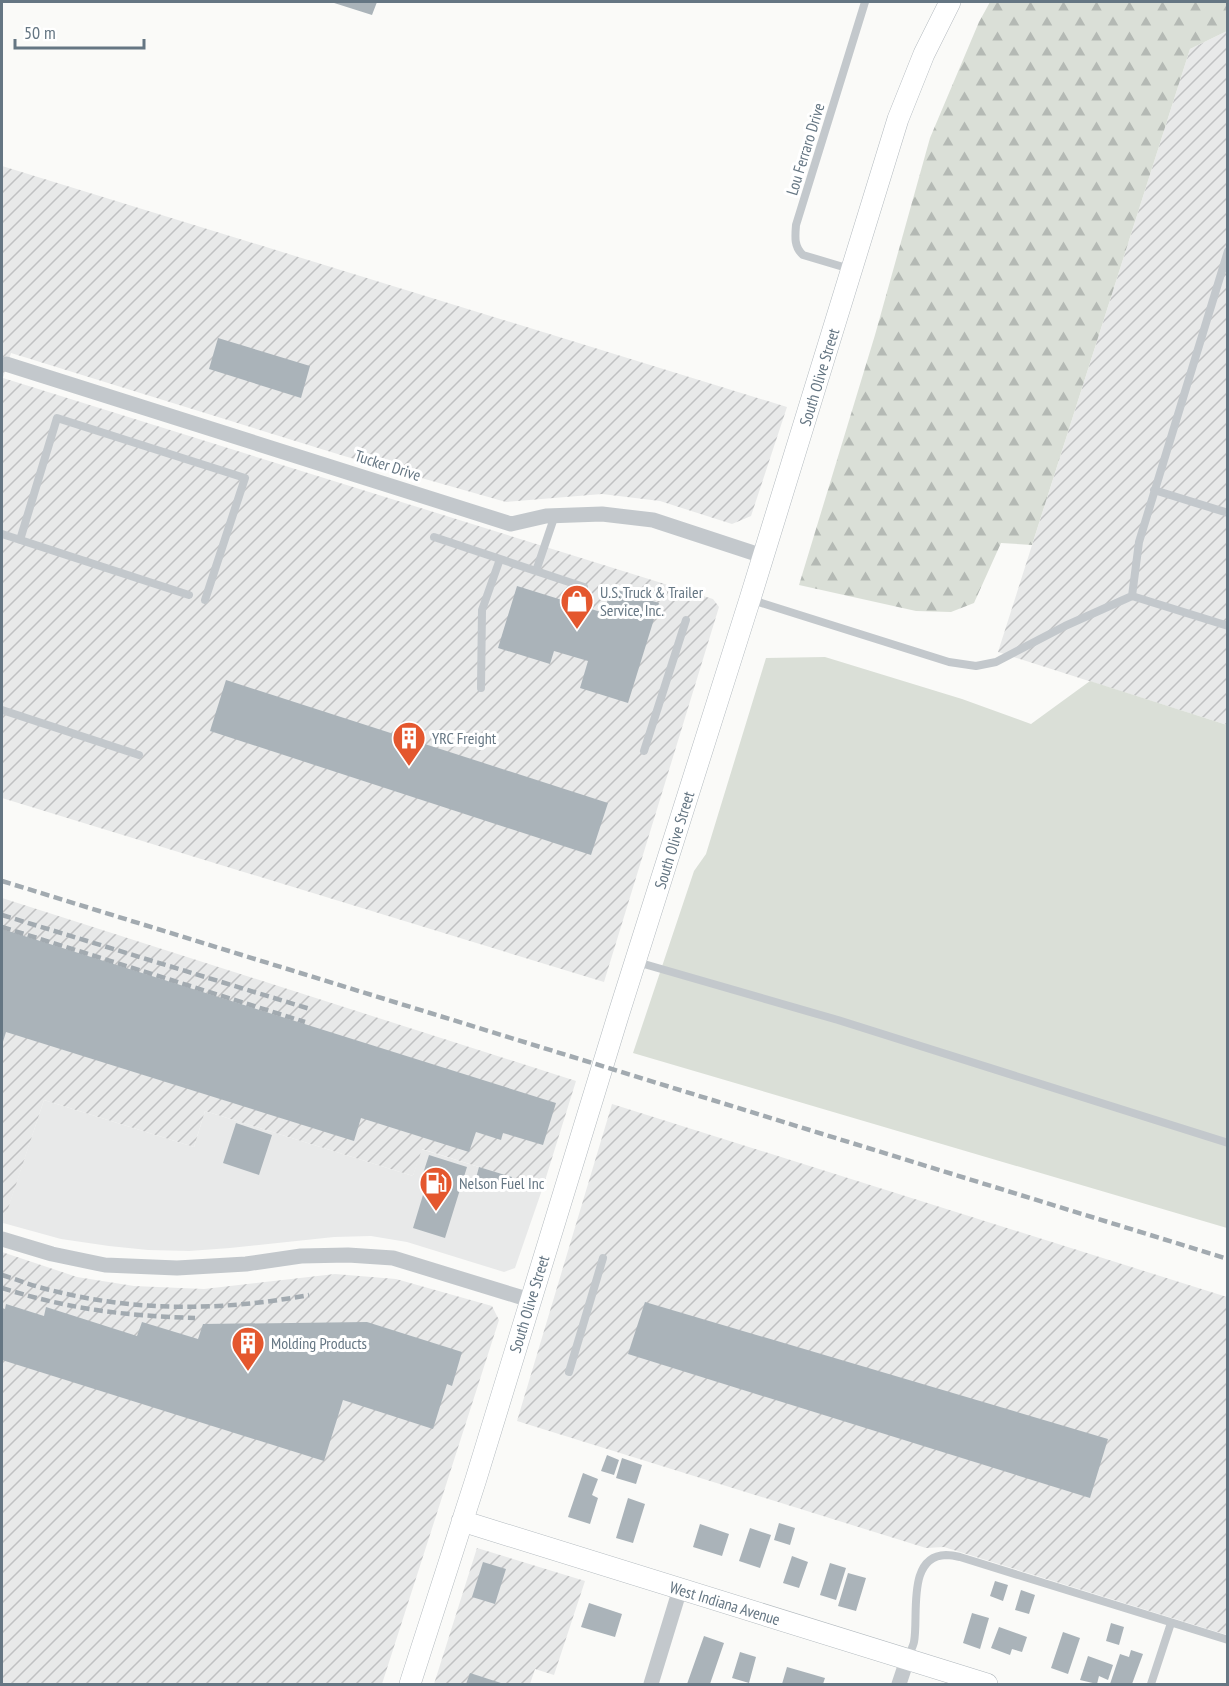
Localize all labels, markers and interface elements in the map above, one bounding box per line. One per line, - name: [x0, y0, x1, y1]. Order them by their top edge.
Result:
- scale bar: [15, 12, 144, 50]
- text: 50 m: [24, 21, 56, 44]
- street label: Lou Ferraro Drive: [781, 100, 829, 198]
- street label: South Olive Street: [795, 325, 843, 428]
- street label: Tucker Drive: [353, 445, 423, 485]
- place label: U.S. Truck & Trailer Service, Inc.: [600, 582, 704, 620]
- shop icon: U.S. Truck & Trailer Service, Inc.: [559, 583, 595, 630]
- building icon: YRC Freight: [391, 720, 427, 767]
- place label: YRC Freight: [432, 728, 497, 748]
- street label: South Olive Street: [650, 788, 698, 891]
- fuel station icon: Nelson Fuel Inc: [418, 1165, 454, 1212]
- place label: Nelson Fuel Inc: [459, 1173, 545, 1193]
- street label: South Olive Street: [505, 1252, 553, 1355]
- building icon: Molding Products: [230, 1325, 266, 1372]
- place label: Molding Products: [271, 1333, 367, 1353]
- street label: West Indiana Avenue: [667, 1577, 783, 1629]

